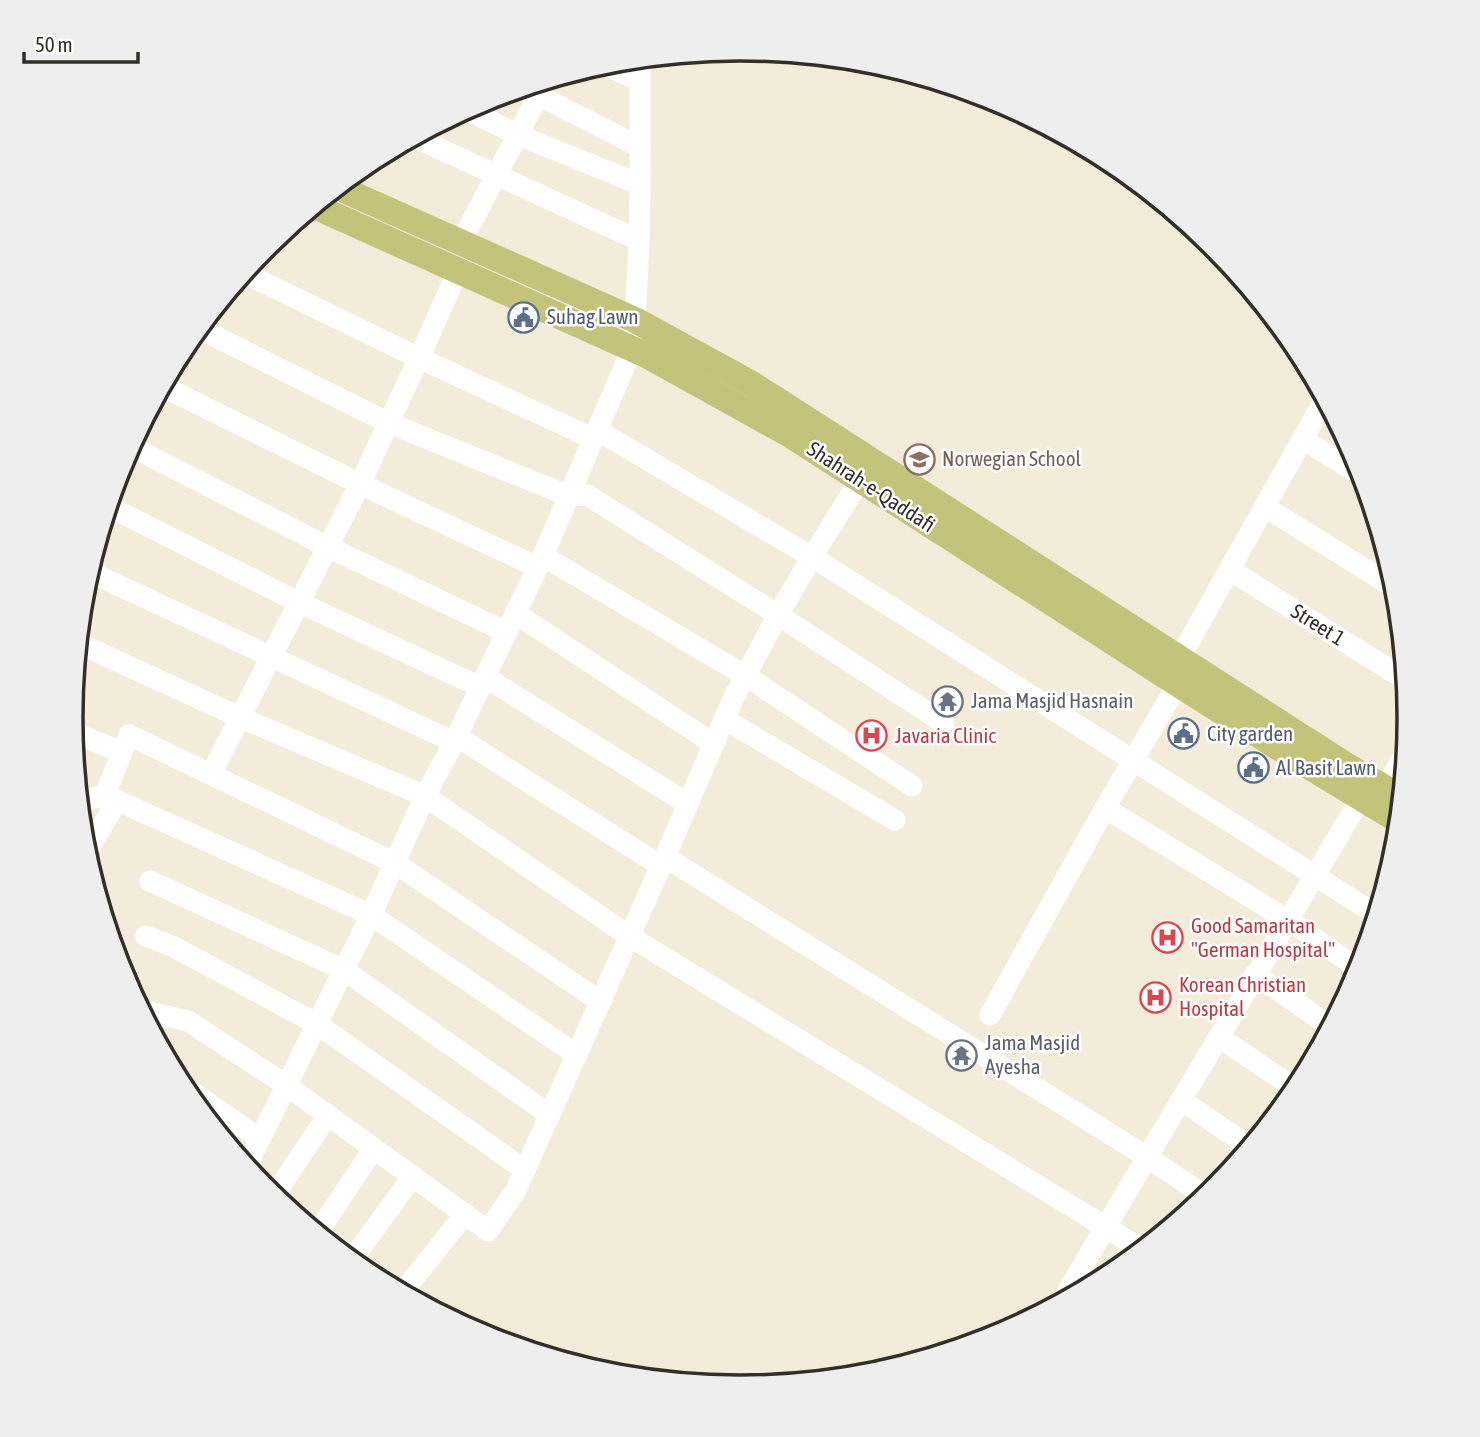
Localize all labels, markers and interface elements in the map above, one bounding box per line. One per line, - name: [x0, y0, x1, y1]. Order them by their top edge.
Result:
- scale bar: [24, 21, 138, 65]
- text: 50 m: [35, 32, 73, 56]
- public building icon: Suhag Lawn: [507, 300, 541, 334]
- place label: Suhag Lawn: [547, 304, 638, 328]
- street label: Shahrah-e-Qaddafi: [803, 436, 940, 536]
- school or university icon: Norwegian School: [902, 442, 936, 476]
- place label: Norwegian School: [942, 446, 1082, 470]
- street label: Street 1: [1287, 598, 1350, 650]
- temple icon: Jama Masjid Hasnain: [931, 684, 965, 718]
- place label: Jama Masjid Hasnain: [971, 688, 1133, 712]
- public building icon: City garden: [1167, 717, 1201, 751]
- hospital icon: Javaria Clinic: [855, 719, 889, 753]
- place label: City garden: [1207, 721, 1293, 745]
- place label: Javaria Clinic: [895, 723, 996, 747]
- public building icon: Al Basit Lawn: [1236, 751, 1270, 785]
- place label: Al Basit Lawn: [1276, 755, 1376, 779]
- place label: Good Samaritan "German Hospital": [1191, 913, 1335, 961]
- hospital icon: Good Samaritan "German Hospital": [1151, 921, 1185, 955]
- place label: Korean Christian Hospital: [1179, 972, 1306, 1020]
- hospital icon: Korean Christian Hospital: [1139, 980, 1173, 1014]
- place label: Jama Masjid Ayesha: [985, 1030, 1080, 1078]
- temple icon: Jama Masjid Ayesha: [945, 1038, 979, 1072]

